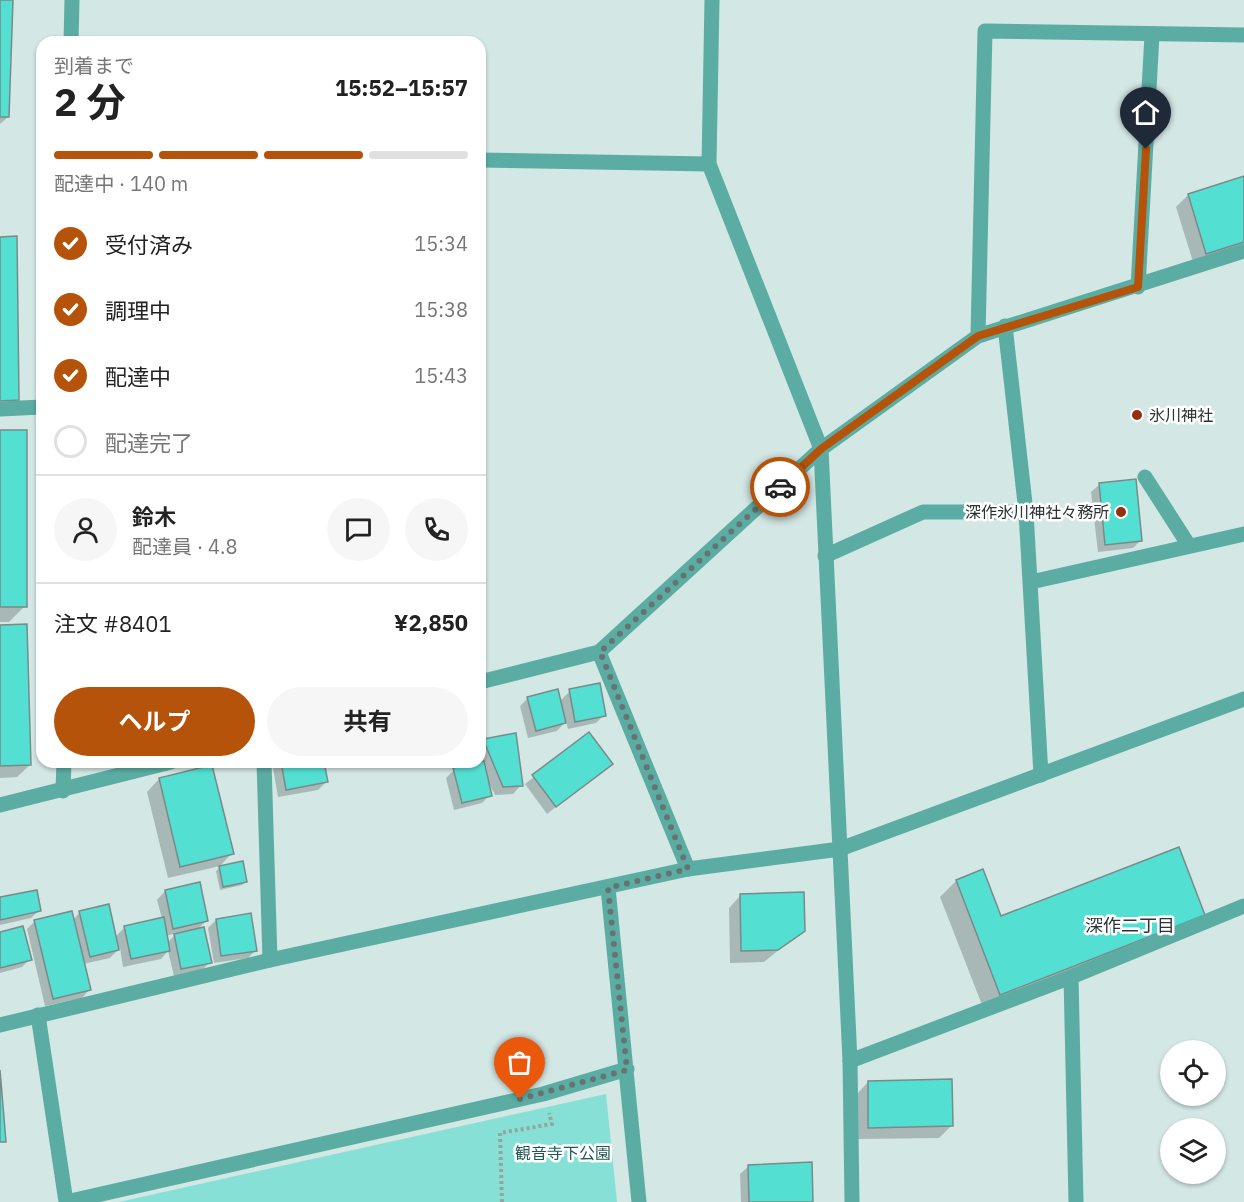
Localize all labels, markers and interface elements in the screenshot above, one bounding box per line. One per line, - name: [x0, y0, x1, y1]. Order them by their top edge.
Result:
- text: 到着まで: [54, 52, 134, 79]
- text: 15:52–15:57: [335, 73, 468, 102]
- text: 2 分: [54, 76, 126, 127]
- pin: [1120, 87, 1171, 149]
- icon: home: [1129, 96, 1162, 129]
- text: 配達中 · 140 m: [54, 170, 188, 197]
- icon: check: [54, 227, 87, 260]
- text: 受付済み: [105, 230, 193, 259]
- text: 15:34: [414, 230, 468, 257]
- icon: check: [54, 293, 87, 326]
- text: 調理中: [105, 296, 171, 325]
- text: 15:38: [414, 296, 468, 323]
- icon: check: [54, 359, 87, 392]
- text: 配達中: [105, 362, 171, 391]
- text: 15:43: [414, 362, 468, 389]
- place label: 氷川神社: [1149, 405, 1213, 425]
- marker: 氷川神社: [1130, 408, 1144, 422]
- text: 配達完了: [105, 428, 193, 457]
- courier: [750, 457, 810, 517]
- icon: car: [764, 471, 797, 504]
- button: person: [54, 498, 117, 561]
- button: chat: [327, 498, 390, 561]
- button: phone: [405, 498, 468, 561]
- text: 鈴木: [132, 502, 176, 531]
- place label: 深作氷川神社々務所: [965, 502, 1109, 522]
- marker: 深作氷川神社々務所: [1114, 505, 1128, 519]
- text: 配達員 · 4.8: [132, 533, 237, 560]
- text: ¥2,850: [394, 608, 468, 637]
- text: 注文 #8401: [54, 609, 172, 638]
- button: ヘルプ: [54, 687, 255, 756]
- button: 共有: [267, 687, 468, 756]
- district label: 深作二丁目: [1085, 914, 1175, 937]
- pin: [494, 1037, 545, 1099]
- map controls: [1160, 1040, 1226, 1184]
- button: locate: [1160, 1040, 1226, 1106]
- icon: bag: [503, 1046, 536, 1079]
- button: layers: [1160, 1118, 1226, 1184]
- park label: 観音寺下公園: [515, 1143, 611, 1163]

